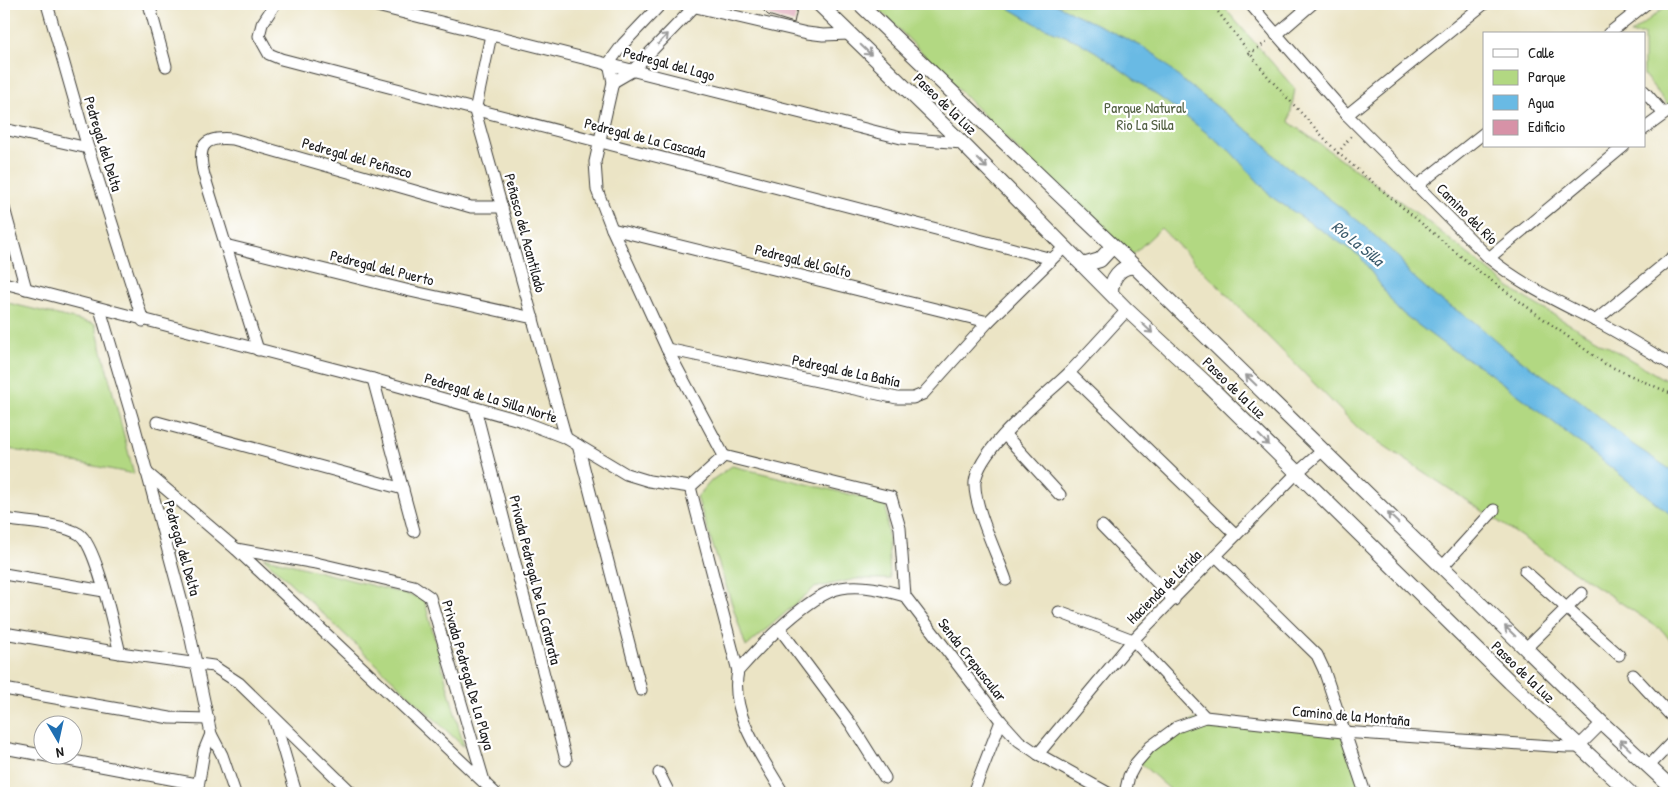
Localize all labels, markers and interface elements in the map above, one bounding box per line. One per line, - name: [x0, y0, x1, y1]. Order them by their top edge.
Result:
- legend: [1483, 32, 1646, 148]
- one-way arrow: [657, 33, 669, 45]
- street label: Pedregal del Lago: [621, 41, 717, 86]
- text: Calle: [1528, 42, 1555, 63]
- one-way arrow: [860, 44, 872, 56]
- text: Parque: [1528, 66, 1566, 87]
- street label: Paseo de la Luz: [909, 68, 982, 140]
- text: Agua: [1528, 92, 1554, 113]
- street label: Pedregal del Delta: [79, 94, 128, 194]
- park label: Parque Natural Rio La Silla: [1104, 97, 1186, 135]
- street label: Pedregal de La Cascada: [582, 112, 708, 163]
- text: Edificio: [1528, 116, 1565, 137]
- street label: Pedregal del Peñasco: [300, 132, 415, 183]
- one-way arrow: [976, 157, 988, 169]
- street label: Peñasco del Acantilado: [500, 171, 551, 295]
- street label: Camino del Río: [1432, 178, 1503, 249]
- water label: Río La Silla: [1327, 215, 1390, 272]
- street label: Pedregal del Golfo: [753, 238, 854, 283]
- street label: Pedregal del Puerto: [328, 244, 436, 291]
- one-way arrow: [1140, 322, 1153, 334]
- street label: Pedregal de La Bahía: [790, 349, 902, 392]
- street label: Paseo de la Luz: [1198, 352, 1271, 424]
- street label: Pedregal de La Silla Norte: [422, 367, 560, 428]
- one-way arrow: [1245, 374, 1258, 386]
- one-way arrow: [1258, 434, 1270, 447]
- street label: Privada Pedregal De La Catarata: [504, 493, 567, 667]
- street label: Pedregal del Delta: [159, 498, 206, 598]
- one-way arrow: [1387, 512, 1399, 524]
- street label: Hacienda de Lérida: [1122, 545, 1206, 629]
- street label: Privada Pedregal De La Playa: [437, 597, 500, 752]
- street label: Senda Crepuscular: [933, 614, 1012, 706]
- one-way arrow: [1503, 625, 1516, 637]
- street label: Paseo de la Luz: [1487, 636, 1560, 708]
- street label: Camino de la Montaña: [1291, 700, 1411, 731]
- north arrow: [32, 714, 82, 764]
- one-way arrow: [1619, 739, 1632, 751]
- text: N: [54, 743, 65, 763]

